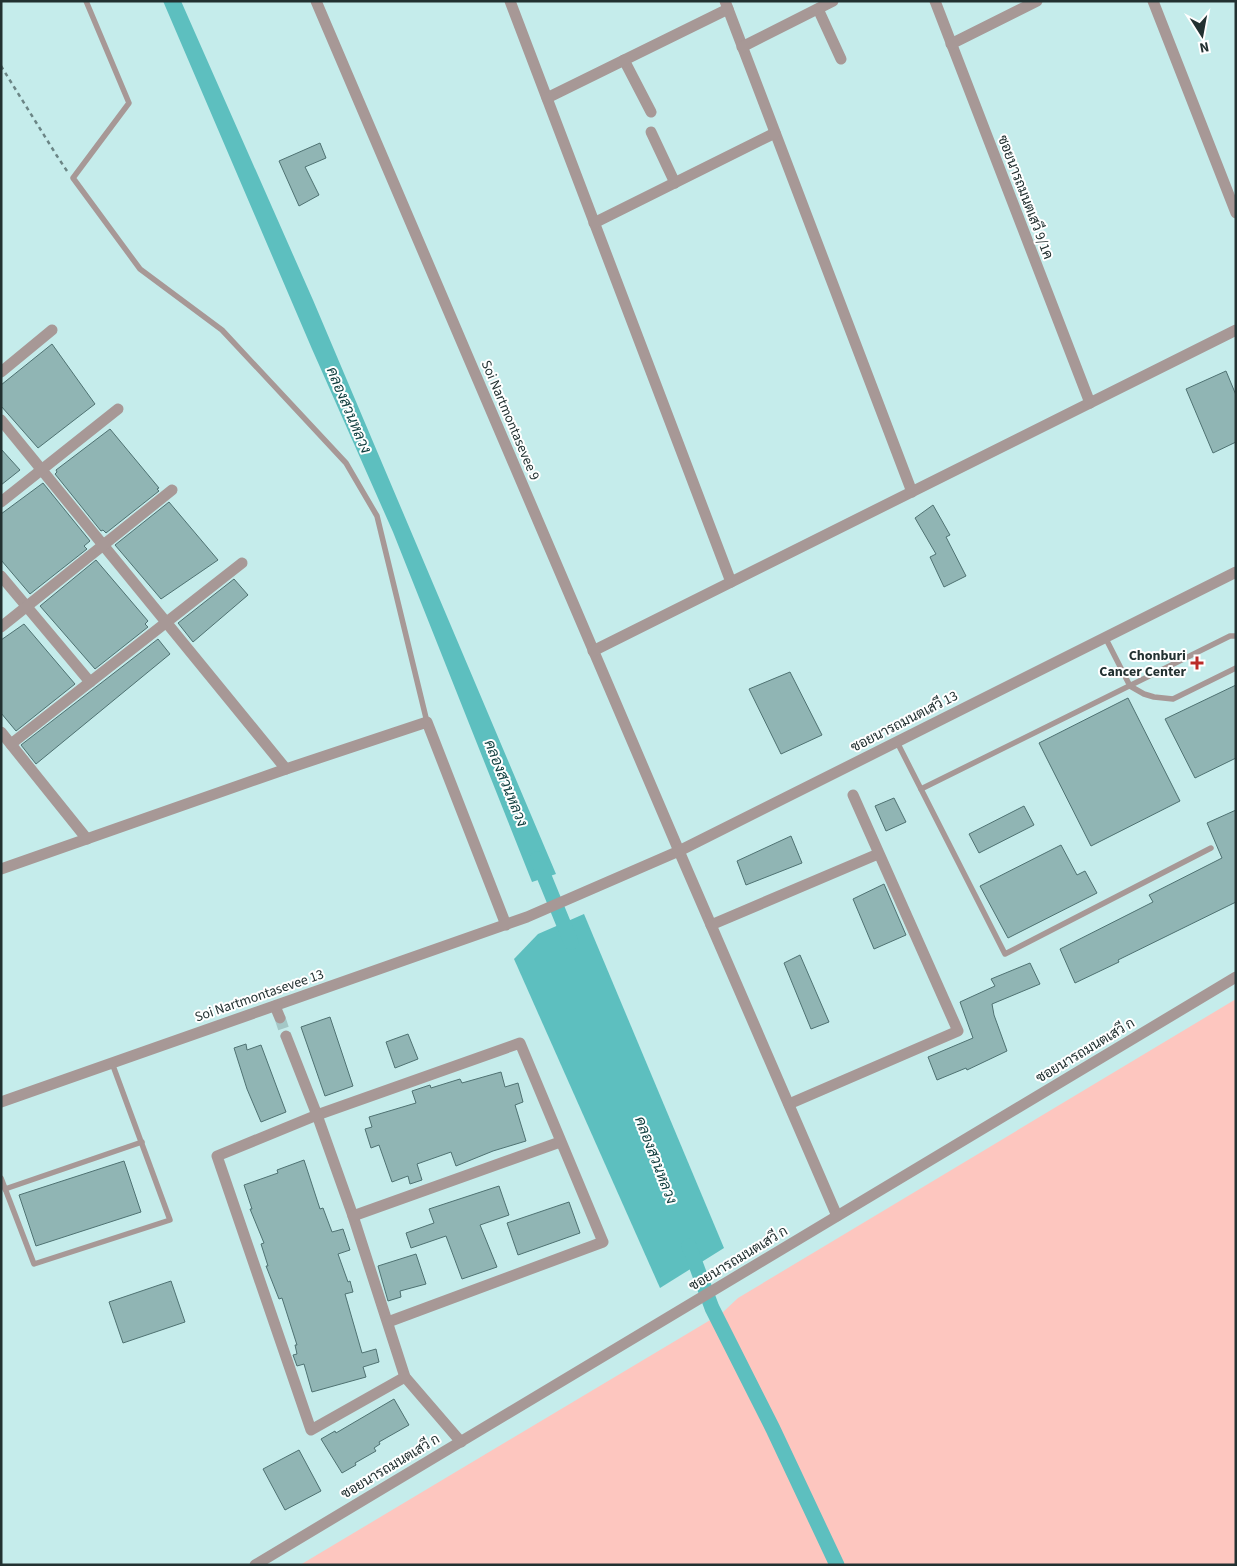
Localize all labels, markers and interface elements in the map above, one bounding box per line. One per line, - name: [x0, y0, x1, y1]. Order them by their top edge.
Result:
- north arrow: [1177, 10, 1227, 60]
- text: N: [1198, 36, 1211, 57]
- street label: ซอยนารถมนตเสวี 9/1ค: [992, 133, 1058, 262]
- street label: Soi Nartmontasevee 9: [476, 357, 544, 483]
- water label: คลองสวนหลวง: [321, 364, 376, 457]
- place label: Chonburi Cancer Center: [1099, 646, 1186, 682]
- marker: Chonburi Cancer Center: [1190, 656, 1204, 670]
- street label: ซอยนารถมนตเสวี 13: [847, 686, 962, 758]
- water label: คลองสวนหลวง: [479, 737, 533, 830]
- street label: Soi Nartmontasevee 13: [192, 964, 327, 1027]
- street label: ซอยนารถมนตเสวี ก: [1032, 1013, 1139, 1088]
- water label: คลองสวนหลวง: [629, 1113, 682, 1207]
- street label: ซอยนารถมนตเสวี ก: [685, 1221, 792, 1296]
- street label: ซอยนารถมนตเสวี ก: [337, 1429, 444, 1504]

